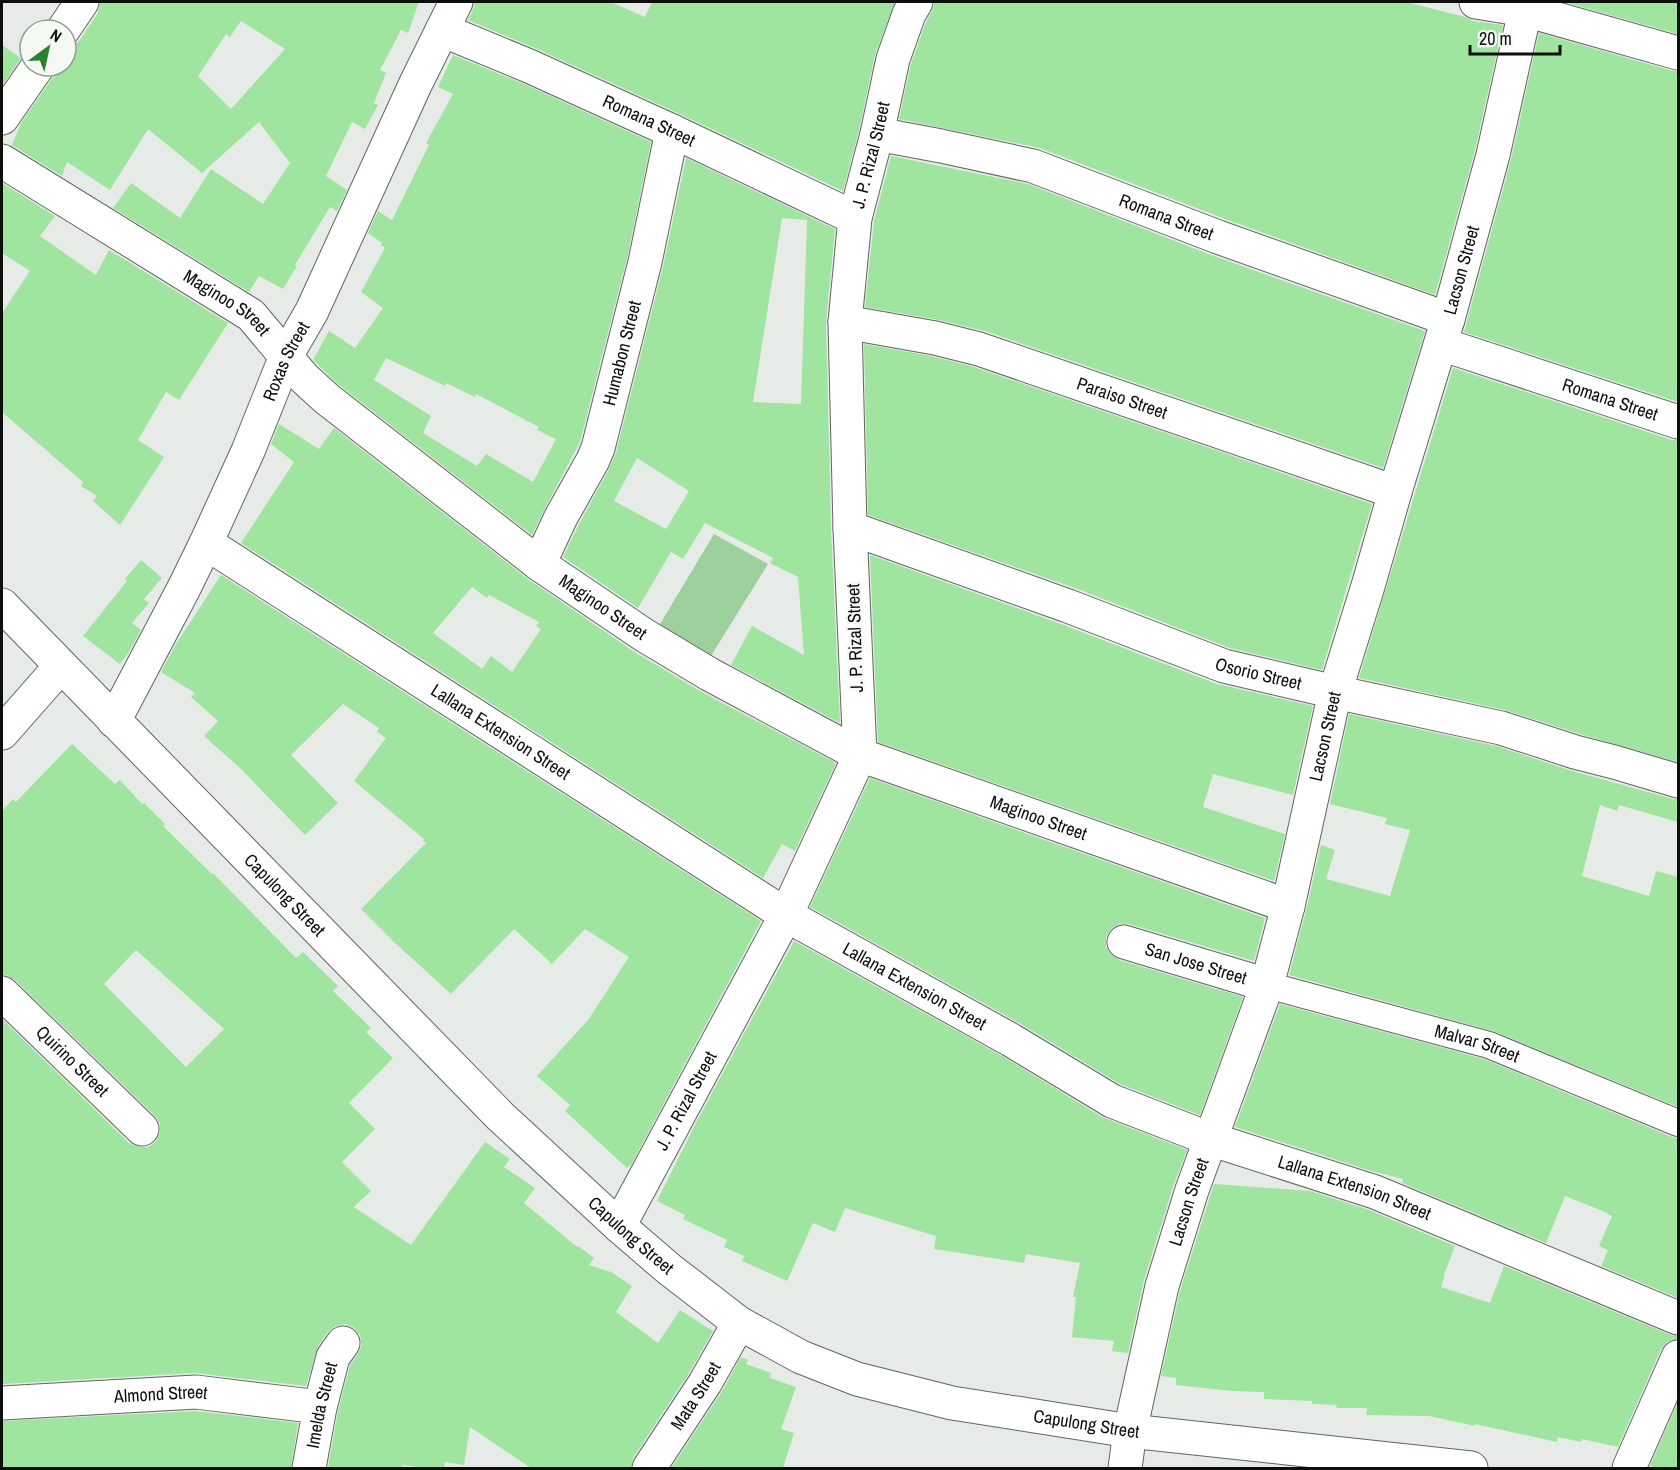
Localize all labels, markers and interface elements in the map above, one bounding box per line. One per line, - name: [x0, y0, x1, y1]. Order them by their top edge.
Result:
- north arrow: [18, 18, 78, 78]
- scale bar: [1470, 18, 1560, 56]
- text: N: [46, 24, 66, 47]
- text: 20 m: [1479, 26, 1512, 51]
- street label: Romana Street: [599, 88, 700, 152]
- street label: J. P. Rizal Street: [845, 99, 896, 211]
- street label: Romana Street: [1116, 187, 1217, 246]
- street label: Lacson Street: [1437, 223, 1485, 317]
- street label: Maginoo Street: [179, 263, 276, 341]
- street label: Humabon Street: [596, 298, 647, 408]
- street label: Roxas Street: [256, 317, 315, 405]
- street label: Paraiso Street: [1073, 371, 1171, 425]
- street label: Romana Street: [1559, 372, 1661, 427]
- street label: Maginoo Street: [554, 568, 652, 645]
- street label: J. P. Rizal Street: [840, 583, 869, 693]
- street label: Osorio Street: [1212, 651, 1304, 696]
- street label: Lallana Extension Street: [426, 678, 575, 786]
- street label: Lacson Street: [1303, 689, 1347, 784]
- street label: Maginoo Street: [987, 789, 1090, 846]
- street label: Capulong Street: [239, 848, 331, 942]
- street label: Lallana Extension Street: [838, 936, 991, 1036]
- street label: San Jose Street: [1142, 936, 1250, 990]
- street label: Malvar Street: [1432, 1018, 1524, 1068]
- street label: Quirino Street: [31, 1020, 115, 1102]
- street label: J. P. Rizal Street: [649, 1047, 723, 1155]
- street label: Lallana Extension Street: [1275, 1149, 1435, 1226]
- street label: Lacson Street: [1162, 1154, 1215, 1249]
- street label: Capulong Street: [583, 1191, 679, 1280]
- street label: Mata Street: [664, 1357, 726, 1435]
- street label: Imelda Street: [300, 1359, 343, 1450]
- street label: Almond Street: [112, 1379, 209, 1409]
- street label: Capulong Street: [1032, 1403, 1141, 1444]

